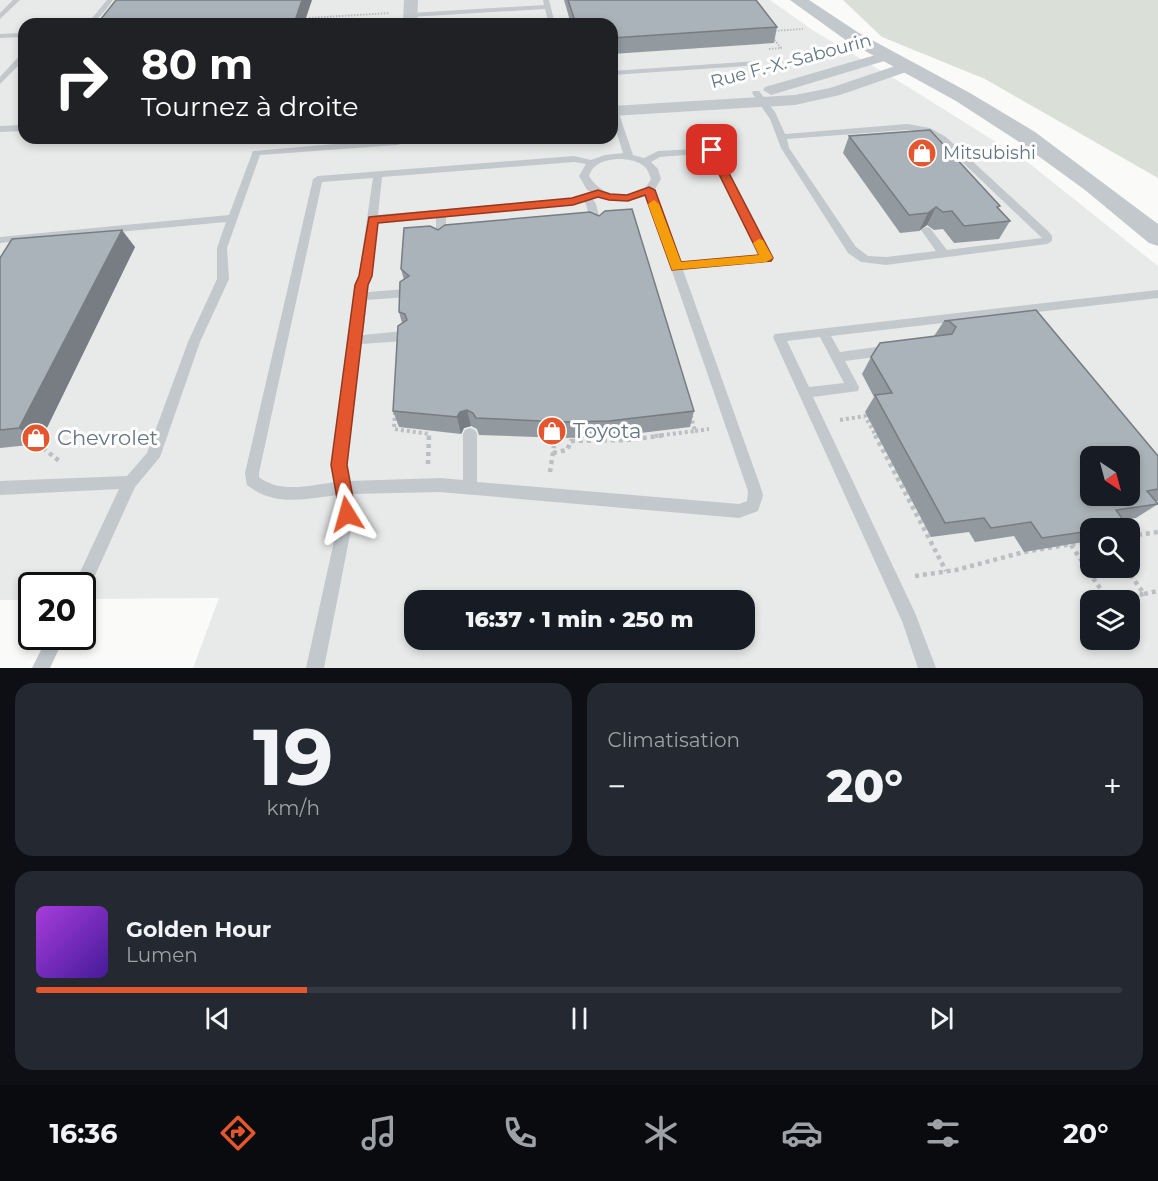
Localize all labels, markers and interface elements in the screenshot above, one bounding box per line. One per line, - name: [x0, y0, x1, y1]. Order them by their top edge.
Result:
- street label: Rue F.-X.-Sabourin: [708, 29, 874, 93]
- text: 80 m: [141, 38, 253, 90]
- icon: right: [42, 42, 120, 120]
- text: Tournez à droite: [141, 90, 359, 123]
- pin: [686, 124, 737, 175]
- icon: arrive: [695, 133, 728, 166]
- shop icon: Mitsubishi: [906, 137, 938, 169]
- place label: Mitsubishi: [943, 142, 1036, 164]
- shop icon: Toyota: [536, 415, 568, 447]
- place label: Toyota: [573, 418, 642, 443]
- shop icon: Chevrolet: [20, 422, 52, 454]
- place label: Chevrolet: [57, 425, 158, 450]
- north arrow: [1080, 446, 1140, 506]
- map controls: [1080, 446, 1140, 650]
- position arrow: [315, 482, 379, 546]
- button: search: [1080, 518, 1140, 578]
- speed limit sign: 20: [18, 572, 96, 650]
- button: layers: [1080, 590, 1140, 650]
- text: 16:37 · 1 min · 250 m: [466, 606, 693, 633]
- text: 19: [253, 709, 333, 805]
- text: Climatisation: [608, 728, 740, 752]
- text: 20°: [826, 758, 903, 813]
- text: −: [608, 766, 626, 806]
- text: +: [1103, 766, 1122, 806]
- text: km/h: [267, 796, 320, 820]
- text: Golden Hour: [126, 916, 271, 943]
- text: Lumen: [126, 943, 198, 967]
- icon: previous: [201, 1002, 234, 1035]
- icon: pause: [563, 1002, 596, 1035]
- icon: next: [925, 1002, 958, 1035]
- icon: directions: [217, 1112, 259, 1154]
- icon: music: [358, 1112, 400, 1154]
- icon: phone: [499, 1112, 541, 1154]
- icon: climate: [640, 1112, 682, 1154]
- icon: car: [781, 1112, 823, 1154]
- icon: filters: [922, 1112, 964, 1154]
- text: 16:36: [50, 1117, 118, 1150]
- text: 20°: [1063, 1117, 1108, 1150]

